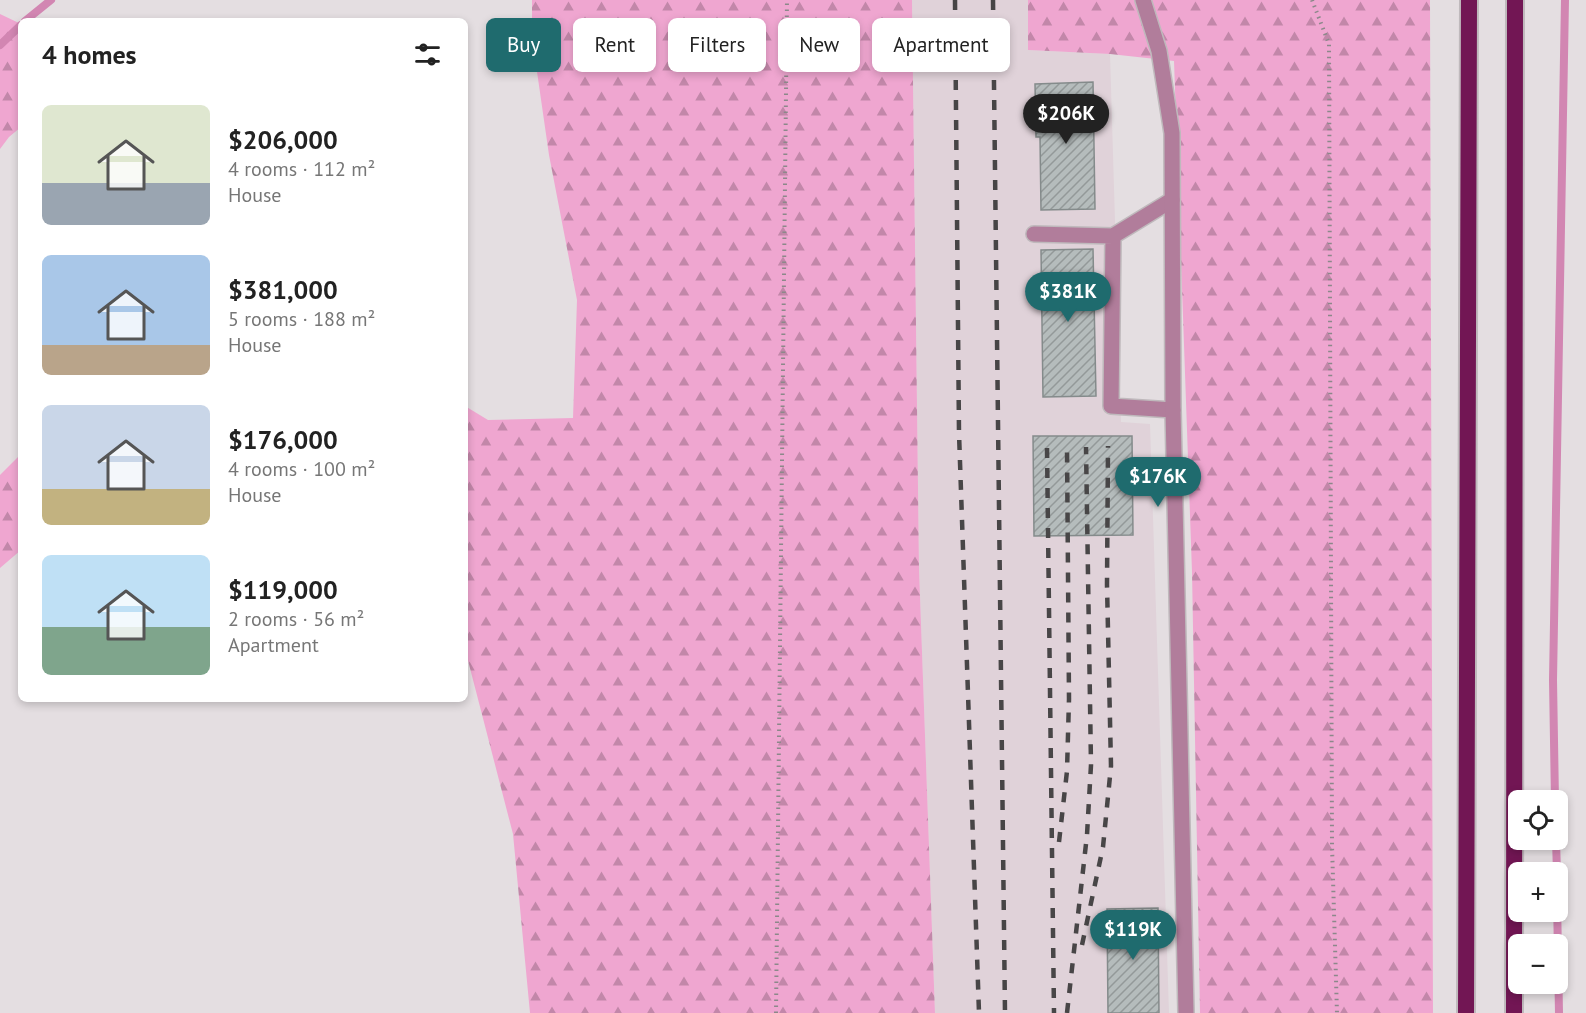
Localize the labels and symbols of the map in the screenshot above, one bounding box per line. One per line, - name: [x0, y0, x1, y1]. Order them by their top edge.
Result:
- pin: $206K: [1024, 94, 1108, 145]
- pin: $381K: [1026, 272, 1110, 323]
- pin: $176K: [1116, 457, 1200, 508]
- pin: $119K: [1091, 910, 1175, 961]

